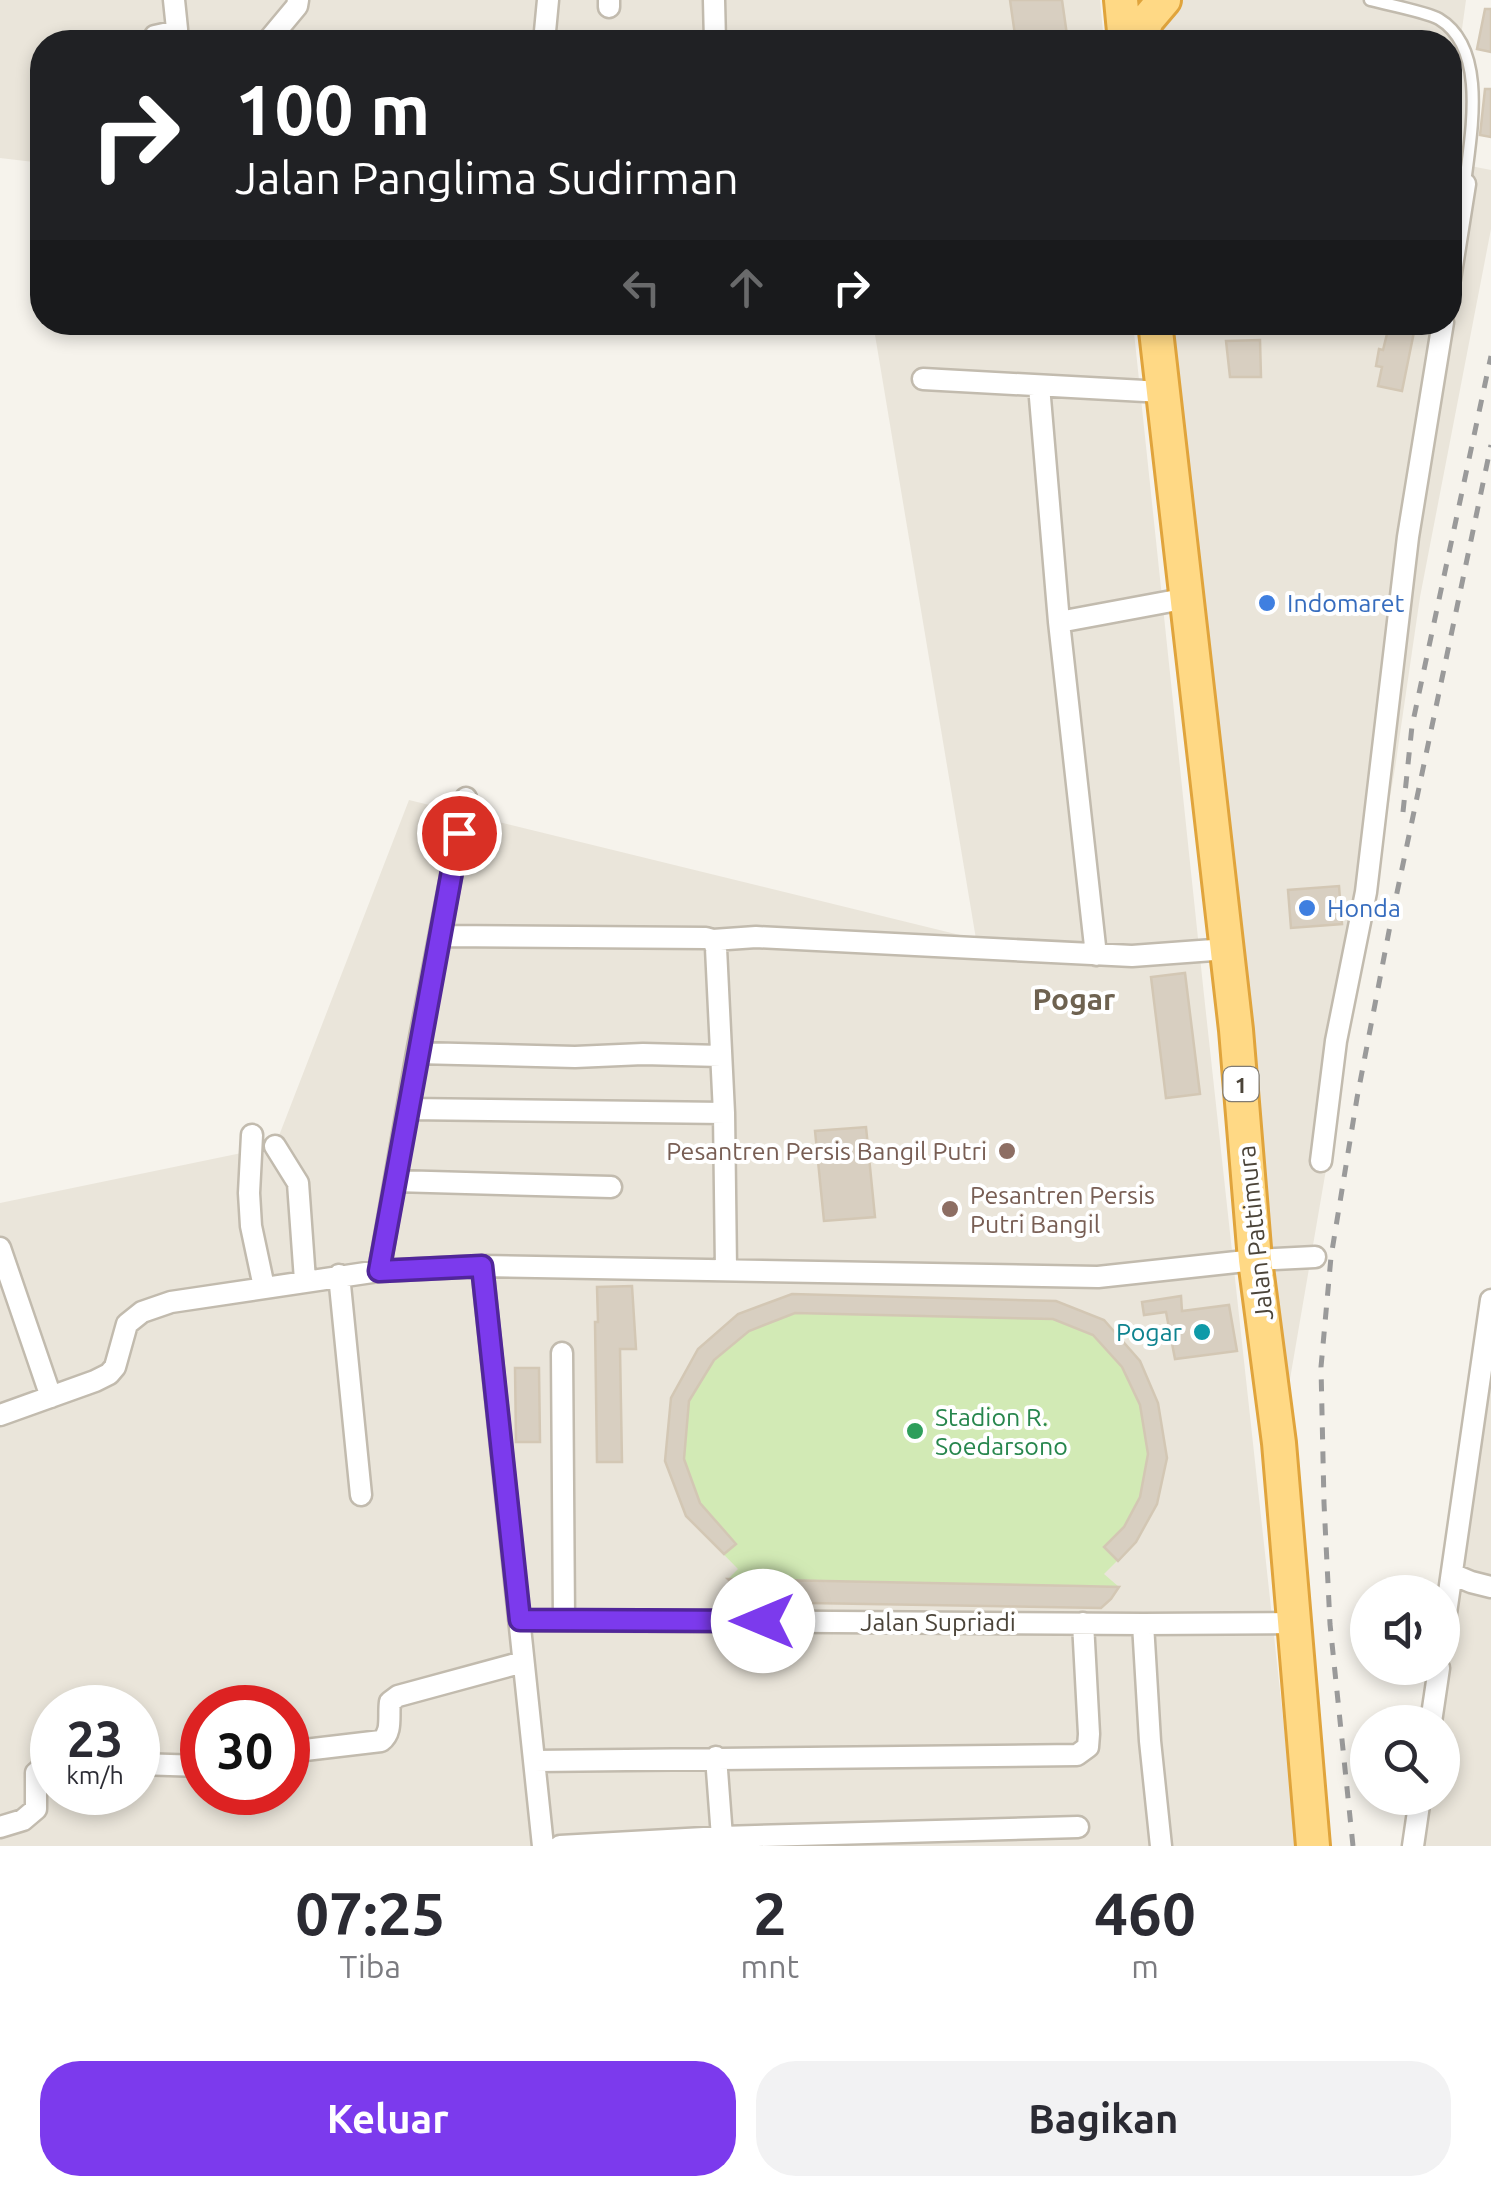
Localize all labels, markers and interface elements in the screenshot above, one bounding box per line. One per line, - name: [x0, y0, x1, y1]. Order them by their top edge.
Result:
- icon: right: [70, 70, 200, 200]
- text: 100 m: [235, 70, 430, 148]
- text: Jalan Panglima Sudirman: [235, 152, 739, 203]
- icon: left: [614, 260, 669, 315]
- icon: ahead: [719, 260, 774, 315]
- icon: right: [824, 260, 879, 315]
- place label: Indomaret: [1287, 589, 1405, 617]
- marker: Indomaret: [1256, 592, 1278, 614]
- pin: [417, 791, 502, 876]
- icon: arrive: [432, 806, 487, 861]
- place label: Honda: [1327, 894, 1401, 922]
- marker: Honda: [1296, 897, 1318, 919]
- district label: Pogar: [1033, 982, 1116, 1016]
- road number: 1: [1224, 1067, 1258, 1101]
- place label: Pesantren Persis Bangil Putri: [666, 1137, 987, 1165]
- marker: Pesantren Persis Bangil Putri: [996, 1140, 1018, 1162]
- street label: Jalan Pattimura: [1232, 1144, 1278, 1322]
- place label: Pesantren Persis Putri Bangil: [970, 1181, 1155, 1238]
- marker: Pesantren Persis Putri Bangil: [939, 1198, 961, 1220]
- place label: Pogar: [1116, 1318, 1183, 1346]
- marker: Pogar: [1191, 1321, 1213, 1343]
- place label: Stadion R. Soedarsono: [935, 1403, 1068, 1460]
- marker: Stadion R. Soedarsono: [904, 1420, 926, 1442]
- position arrow: [711, 1569, 815, 1673]
- map controls: [1350, 1575, 1460, 1815]
- button: sound: [1350, 1575, 1460, 1685]
- street label: Jalan Supriadi: [860, 1608, 1016, 1636]
- speed limit sign: 30: [180, 1685, 310, 1815]
- button: search: [1350, 1705, 1460, 1815]
- text: 23: [67, 1710, 123, 1766]
- text: km/h: [66, 1761, 124, 1789]
- text: 07:25: [295, 1879, 445, 1946]
- text: 2: [753, 1879, 787, 1946]
- text: 460: [1094, 1879, 1196, 1946]
- text: Tiba: [340, 1948, 401, 1984]
- text: mnt: [741, 1948, 799, 1984]
- text: m: [1131, 1948, 1159, 1984]
- button: Keluar: [40, 2061, 736, 2176]
- button: Bagikan: [756, 2061, 1451, 2176]

